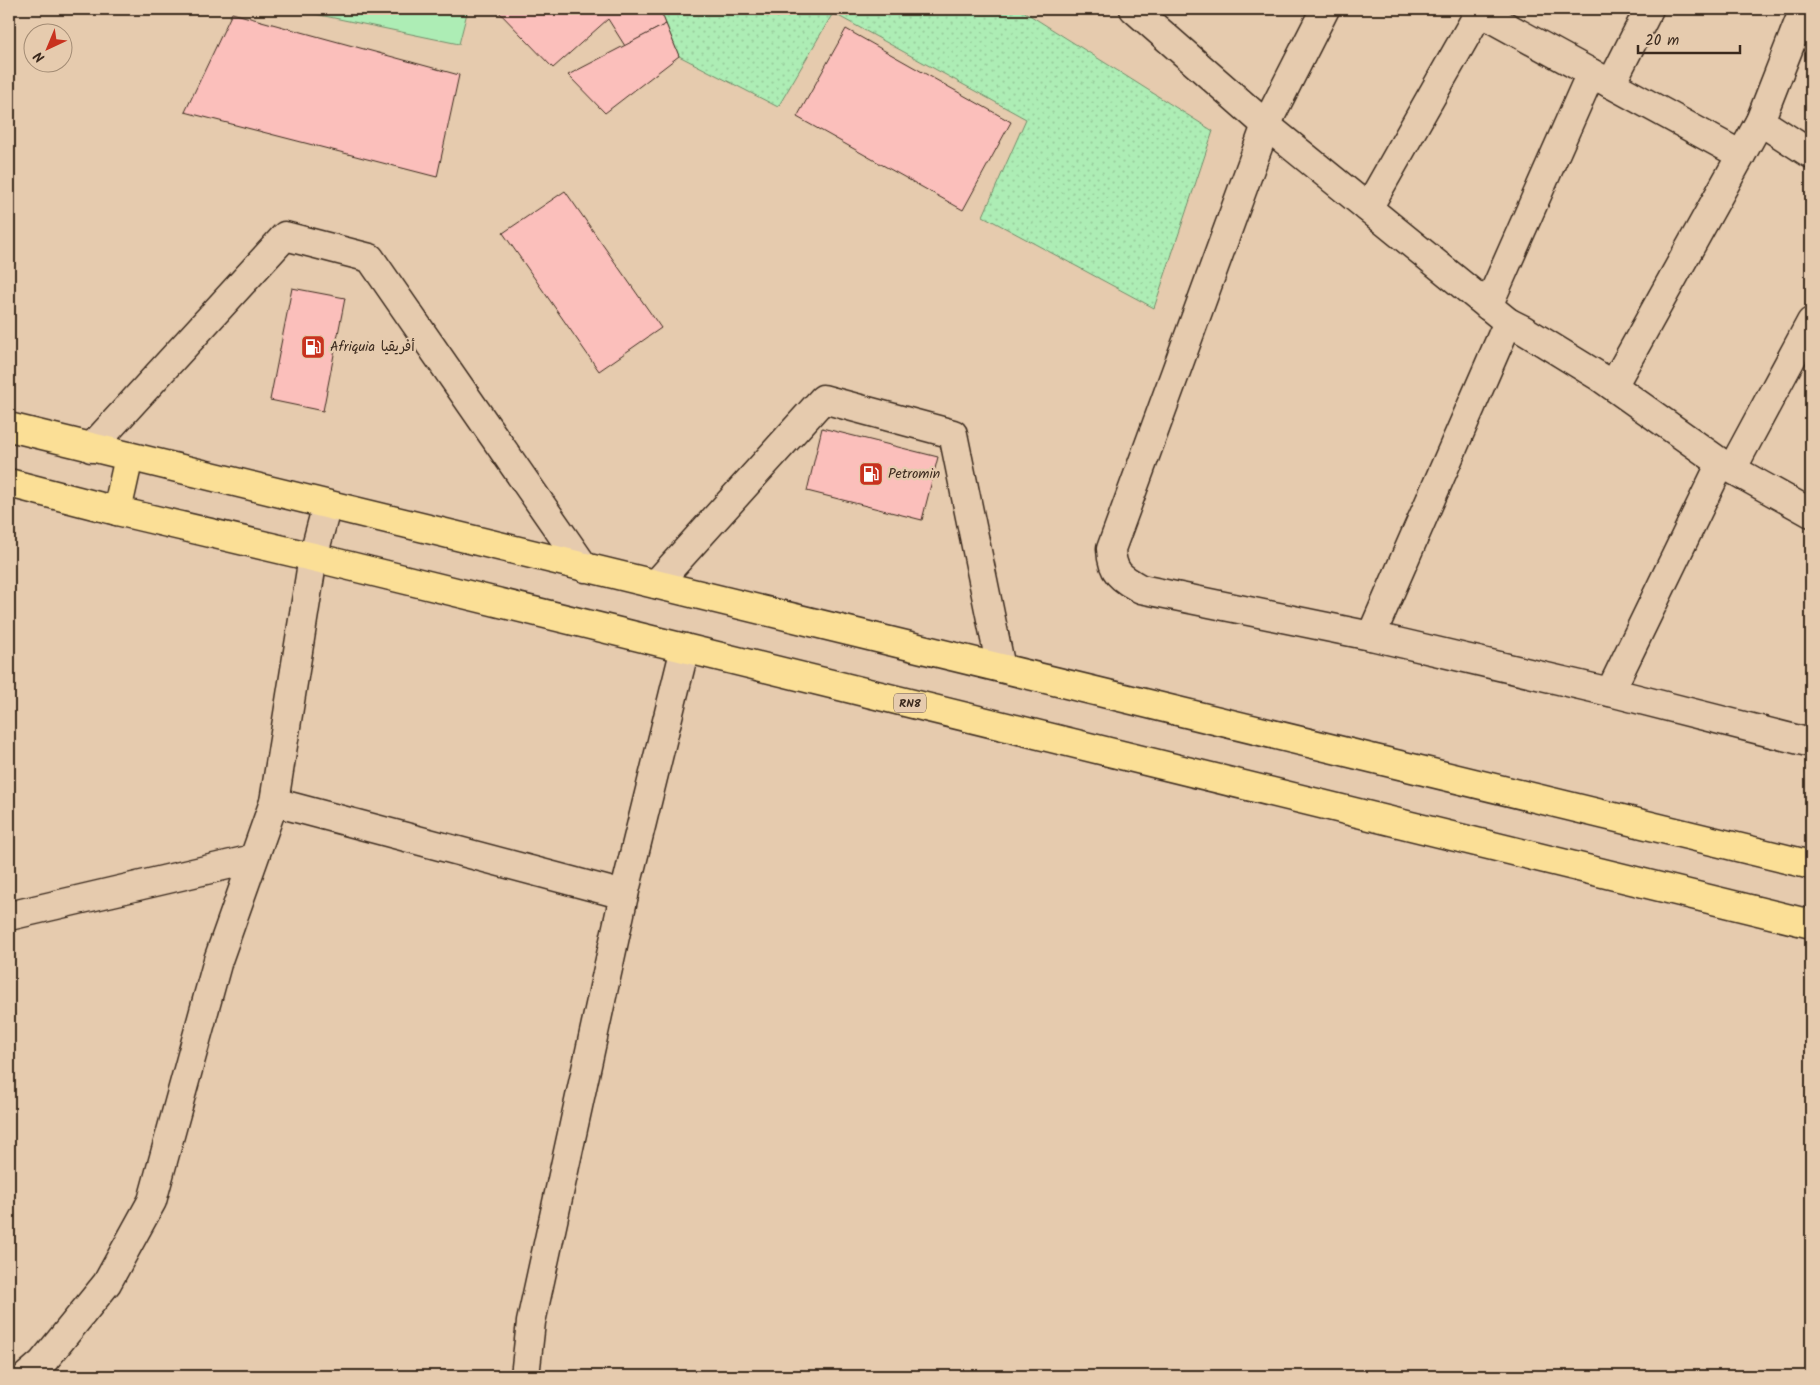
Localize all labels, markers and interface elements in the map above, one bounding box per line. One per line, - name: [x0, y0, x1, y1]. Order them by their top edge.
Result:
- north arrow: [22, 22, 72, 72]
- scale bar: [1638, 22, 1740, 54]
- text: 20 m: [1645, 29, 1679, 53]
- text: N: [29, 46, 50, 68]
- fuel station icon: Afriquia أفريقيا: [300, 334, 326, 360]
- place label: Afriquia أفريقيا: [330, 336, 415, 358]
- fuel station icon: Petromin: [858, 461, 884, 487]
- place label: Petromin: [888, 463, 940, 485]
- road number: RN8: [894, 694, 926, 712]

